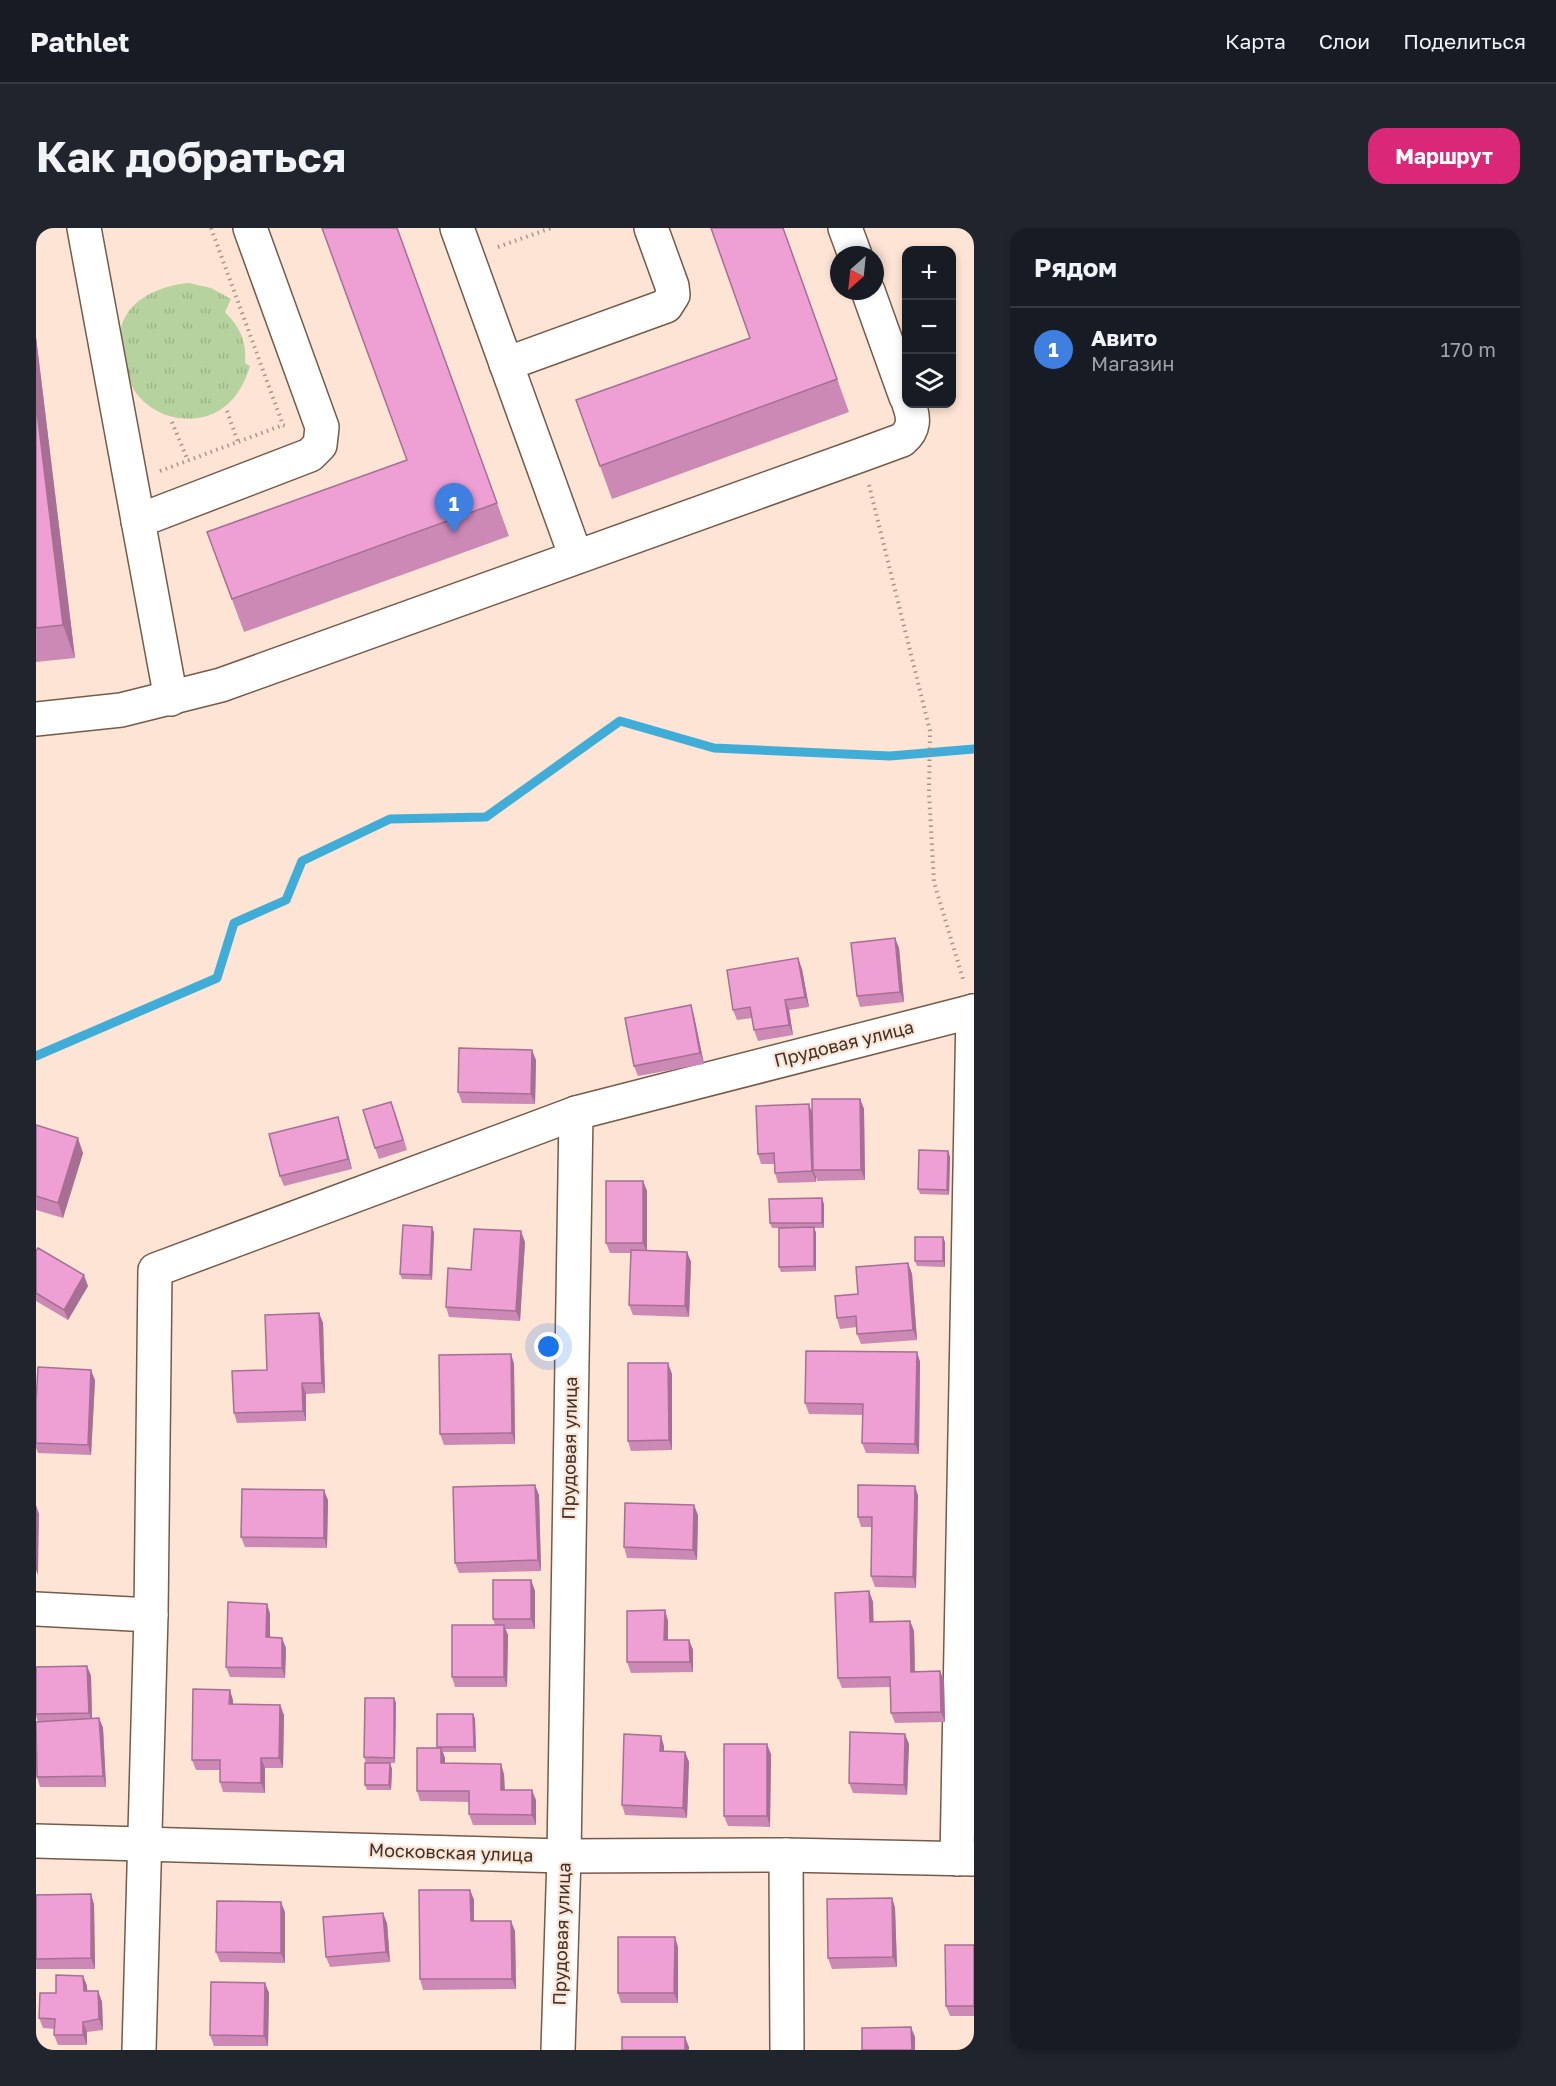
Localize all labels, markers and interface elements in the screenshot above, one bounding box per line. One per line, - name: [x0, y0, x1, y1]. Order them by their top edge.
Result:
- text: Pathlet: [30, 25, 130, 58]
- text: Карта: [1225, 28, 1286, 54]
- text: Слои: [1319, 28, 1370, 54]
- text: Поделиться: [1403, 28, 1526, 54]
- button: Маршрут: [1368, 128, 1520, 184]
- text: Как добраться: [36, 131, 346, 181]
- north arrow: [830, 246, 884, 300]
- map controls: [902, 246, 956, 408]
- button: +: [902, 246, 956, 300]
- text: Рядом: [1034, 252, 1117, 283]
- button: −: [902, 300, 956, 354]
- text: Авито: [1091, 324, 1157, 351]
- text: 1: [1048, 337, 1059, 361]
- text: 170 m: [1441, 337, 1496, 361]
- text: Магазин: [1091, 351, 1175, 375]
- button: layers: [902, 354, 956, 408]
- pin: 1: [434, 484, 474, 533]
- street label: Прудовая улица: [772, 1015, 916, 1071]
- your location: [534, 1332, 563, 1361]
- street label: Прудовая улица: [557, 1376, 581, 1520]
- street label: Московская улица: [368, 1838, 534, 1866]
- street label: Прудовая улица: [548, 1862, 574, 2006]

